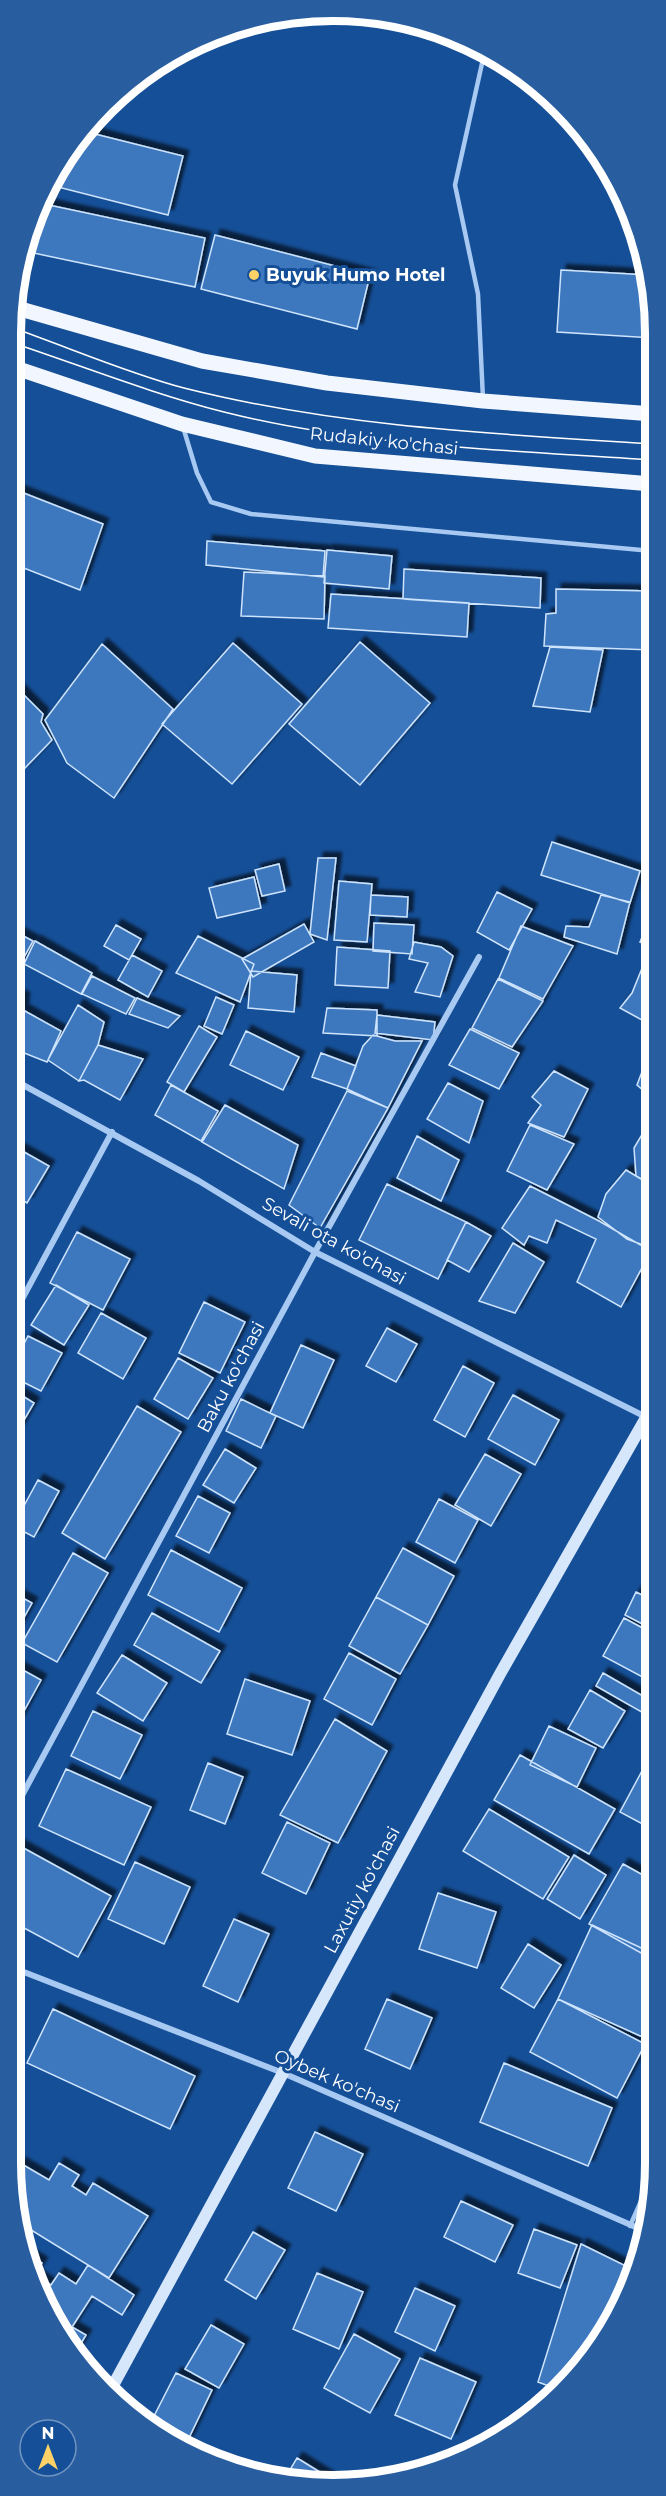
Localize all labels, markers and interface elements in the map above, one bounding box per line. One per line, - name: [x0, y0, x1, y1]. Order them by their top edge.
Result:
- place label: Buyuk Humo Hotel: [266, 264, 446, 286]
- marker: Buyuk Humo Hotel: [247, 268, 261, 282]
- street label: Rudakiy ko'chasi: [309, 422, 459, 460]
- street label: Sevali ota ko'chasi: [258, 1192, 410, 1290]
- street label: Baku ko'chasi: [192, 1318, 270, 1436]
- street label: Laxutiy ko'chasi: [319, 1823, 405, 1957]
- street label: Oybek ko'chasi: [271, 2045, 403, 2117]
- north arrow: [18, 2418, 78, 2478]
- text: N: [42, 2424, 54, 2443]

